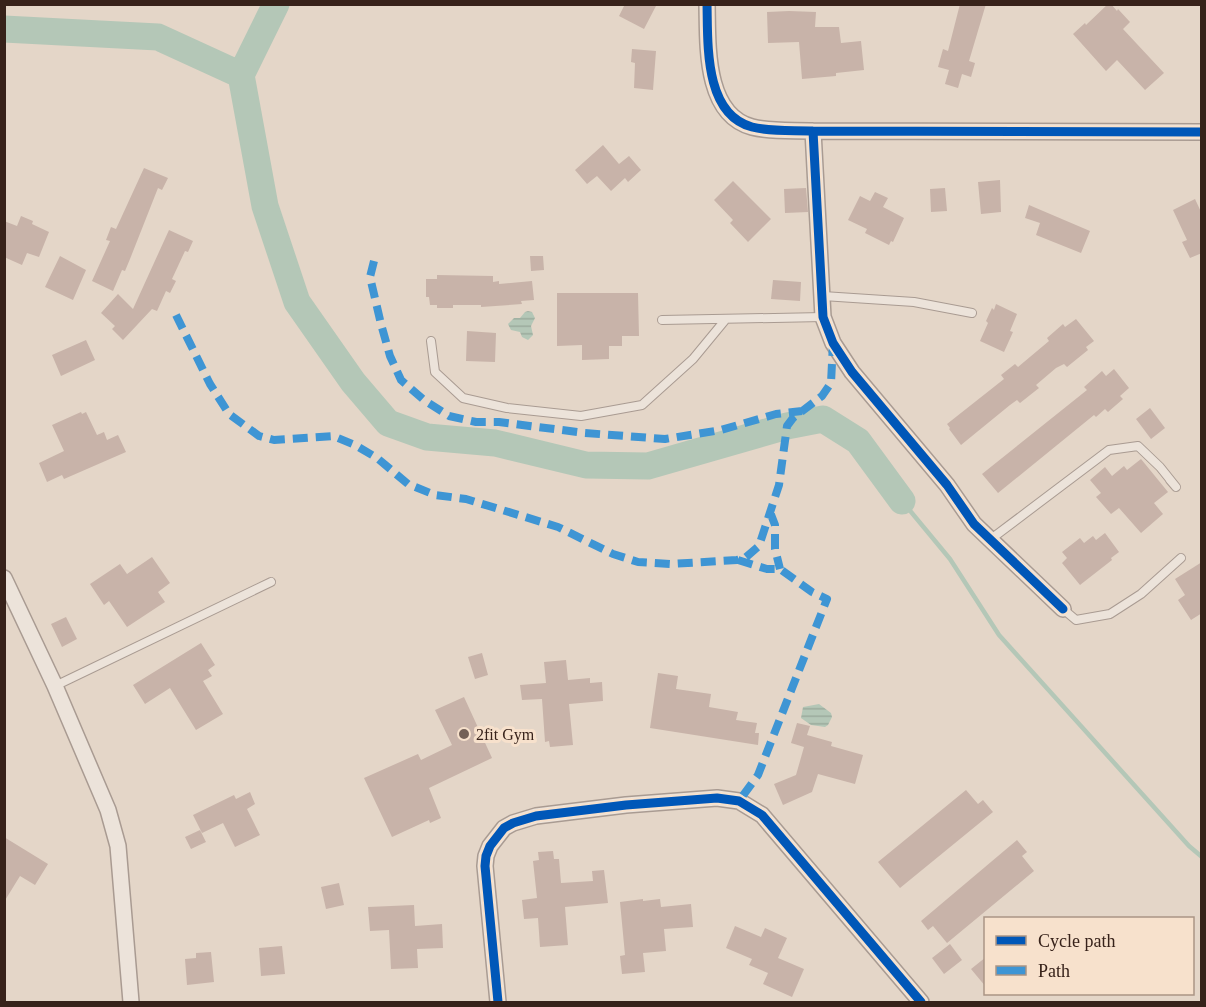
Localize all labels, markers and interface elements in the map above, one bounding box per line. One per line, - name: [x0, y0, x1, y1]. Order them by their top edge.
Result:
- place label: 2fit Gym: [476, 726, 535, 744]
- marker: 2fit Gym: [457, 727, 471, 741]
- legend: [984, 917, 1194, 995]
- text: Cycle path: [1038, 931, 1115, 951]
- text: Path: [1038, 961, 1070, 981]

